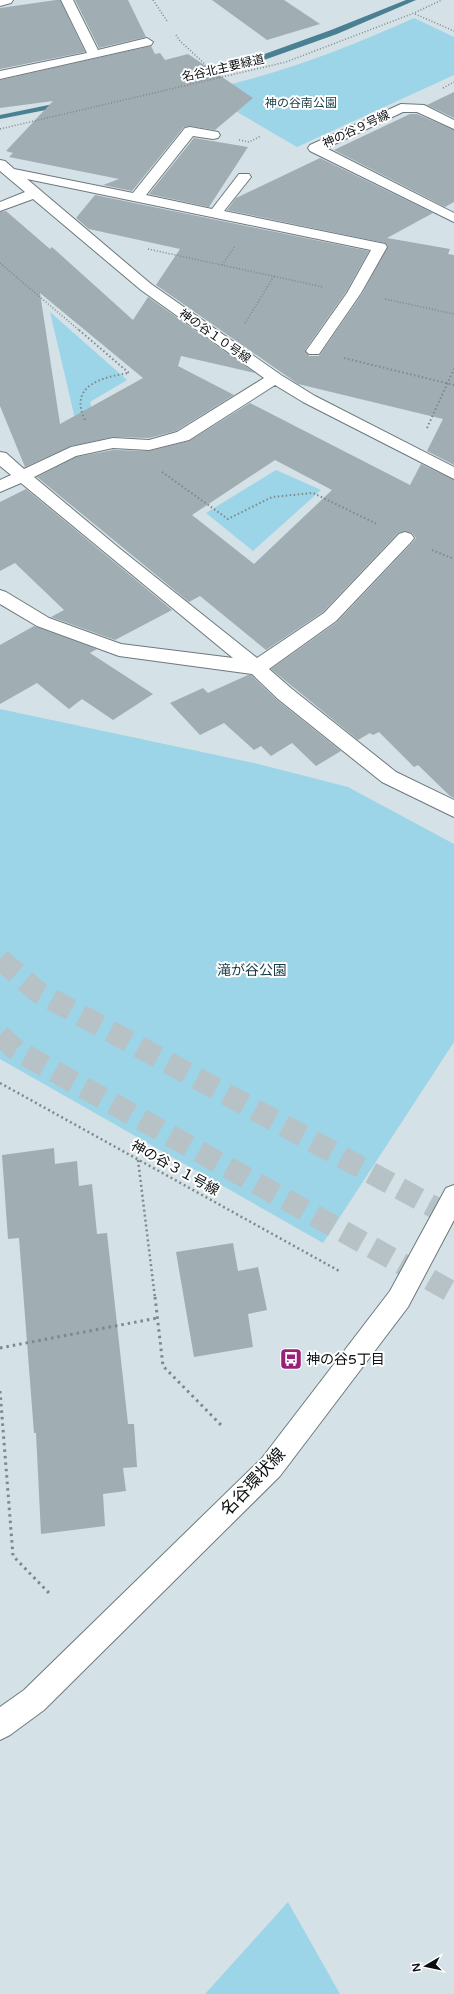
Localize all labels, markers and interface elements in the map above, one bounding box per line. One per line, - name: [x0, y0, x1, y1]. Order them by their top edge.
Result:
- street label: 名谷北主要緑道: [180, 52, 266, 84]
- park label: 神の谷南公園: [265, 96, 337, 110]
- street label: 神の谷９号線: [320, 107, 392, 151]
- street label: 神の谷１０号線: [177, 306, 253, 366]
- park label: 滝が谷公園: [217, 962, 287, 979]
- street label: 神の谷３１号線: [128, 1137, 222, 1199]
- bus stop icon: 神の谷5丁目: [278, 1346, 304, 1372]
- place label: 神の谷5丁目: [306, 1351, 385, 1368]
- street label: 名谷環状線: [216, 1444, 290, 1520]
- north arrow: [406, 1946, 446, 1986]
- text: N: [410, 1962, 424, 1973]

